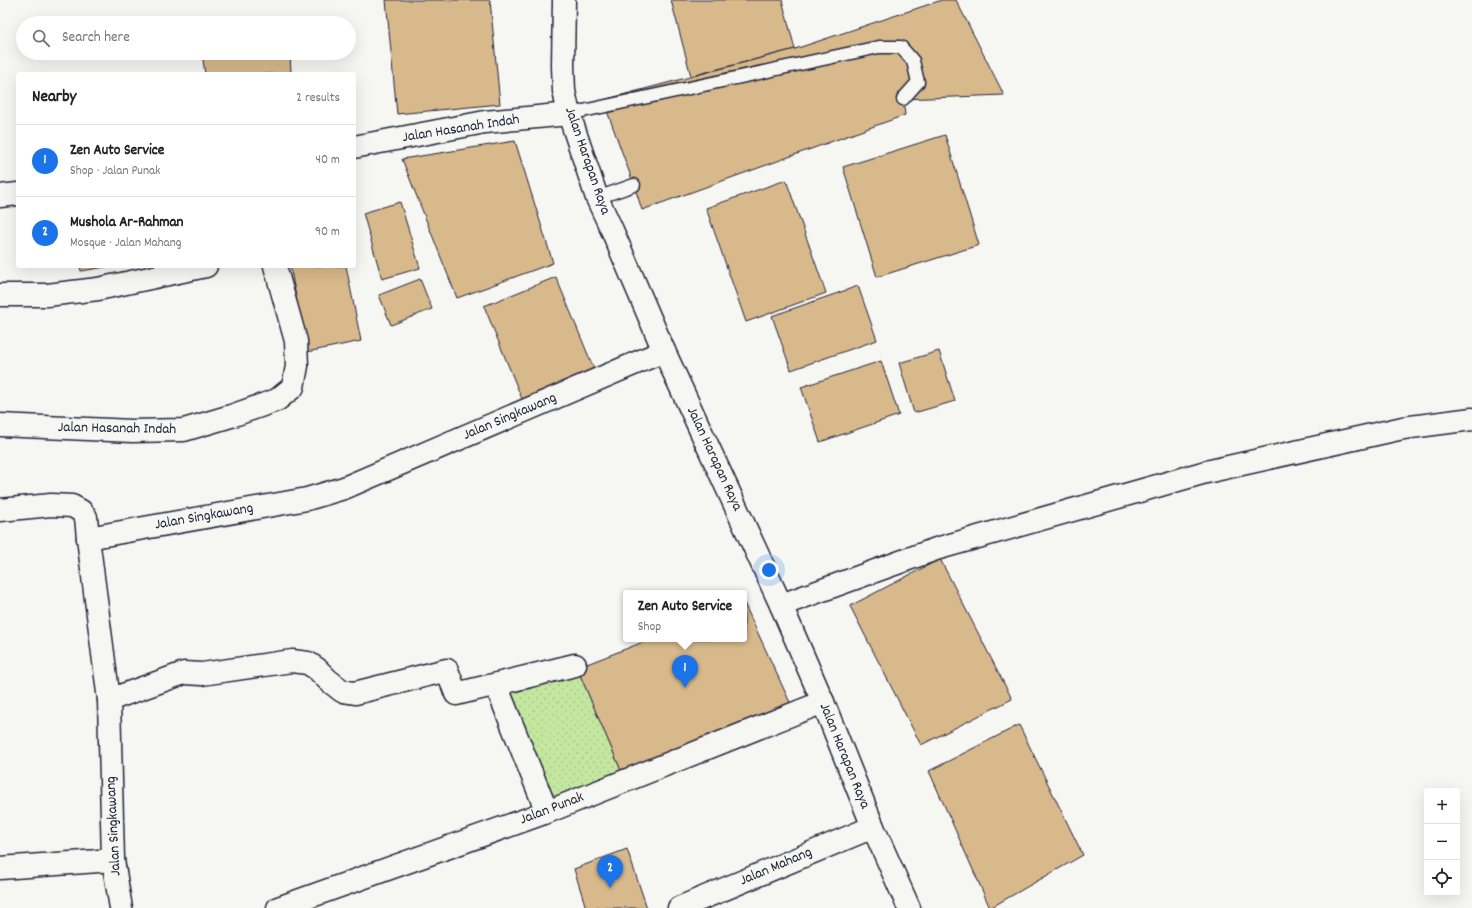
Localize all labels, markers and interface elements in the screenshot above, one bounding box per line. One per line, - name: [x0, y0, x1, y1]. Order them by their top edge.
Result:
- search box: [16, 16, 356, 60]
- icon: search: [30, 27, 52, 49]
- text: Search here: [62, 27, 130, 49]
- text: Nearby: [32, 86, 76, 110]
- text: 2 results: [296, 89, 340, 108]
- street label: Jalan Harapan Raya: [558, 104, 616, 219]
- street label: Jalan Hasanah Indah: [401, 109, 521, 149]
- text: Zen Auto Service: [70, 140, 164, 162]
- text: 1: [44, 151, 46, 170]
- text: 40 m: [316, 151, 340, 170]
- text: Shop · Jalan Punak: [70, 162, 160, 181]
- text: Mushola Ar-Rahman: [70, 212, 184, 234]
- text: 2: [42, 223, 48, 242]
- text: 90 m: [315, 223, 340, 242]
- text: Mosque · Jalan Mahang: [70, 234, 181, 253]
- street label: Jalan Singkawang: [460, 387, 560, 447]
- street label: Jalan Harapan Raya: [680, 403, 748, 516]
- street label: Jalan Hasanah Indah: [58, 417, 176, 441]
- street label: Jalan Singkawang: [153, 498, 255, 536]
- your location: [759, 560, 779, 580]
- popup: [623, 590, 747, 642]
- text: Zen Auto Service: [638, 596, 732, 618]
- text: Shop: [638, 618, 661, 637]
- pin: 1: [672, 655, 698, 688]
- street label: Jalan Harapan Raya: [813, 700, 876, 813]
- street label: Jalan Singkawang: [100, 776, 128, 876]
- street label: Jalan Punak: [517, 787, 587, 831]
- map controls: [1424, 788, 1460, 896]
- button: +: [1424, 788, 1460, 824]
- button: −: [1424, 824, 1460, 860]
- street label: Jalan Mahang: [736, 842, 816, 892]
- pin: 2: [597, 855, 623, 888]
- button: locate: [1424, 860, 1460, 896]

